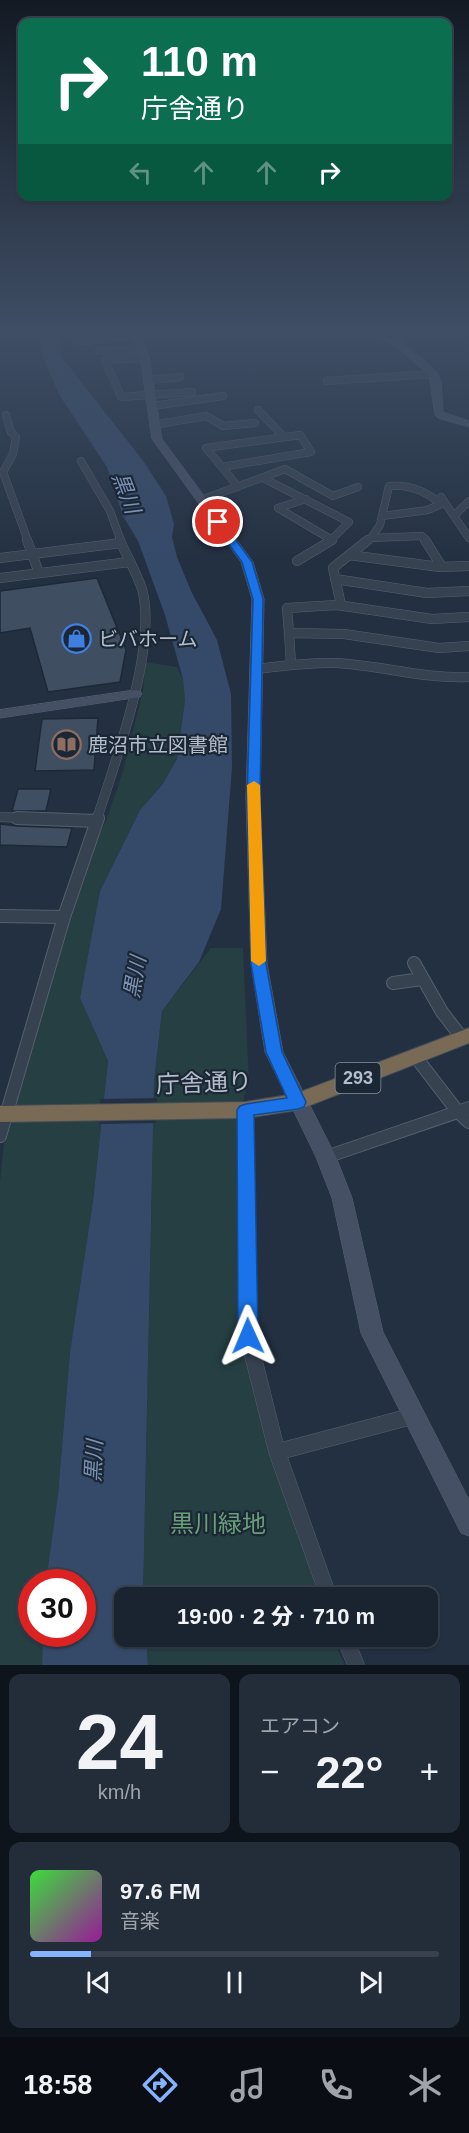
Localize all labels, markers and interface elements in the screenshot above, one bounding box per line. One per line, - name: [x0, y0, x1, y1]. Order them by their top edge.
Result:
- text: 110 m: [141, 38, 258, 85]
- icon: right: [42, 42, 120, 120]
- text: 庁舎通り: [141, 94, 249, 124]
- icon: left: [124, 156, 157, 189]
- icon: ahead: [187, 156, 220, 189]
- icon: ahead: [250, 156, 283, 189]
- icon: right: [313, 156, 346, 189]
- water label: 黒川: [108, 469, 145, 518]
- pin: [192, 496, 243, 547]
- icon: arrive: [201, 505, 234, 538]
- shop icon: ビバホーム: [61, 623, 93, 655]
- place label: ビバホーム: [98, 628, 197, 650]
- library icon: 鹿沼市立図書館: [51, 729, 83, 761]
- place label: 鹿沼市立図書館: [88, 734, 228, 756]
- water label: 黒川: [120, 952, 150, 1000]
- road number: 293: [336, 1063, 380, 1093]
- street label: 庁舎通り: [156, 1067, 252, 1098]
- position arrow: [216, 1304, 280, 1368]
- water label: 黒川: [81, 1437, 106, 1483]
- park label: 黒川緑地: [170, 1510, 266, 1537]
- speed limit sign: 30: [18, 1569, 96, 1647]
- text: 19:00 · 2 分 · 710 m: [177, 1604, 375, 1629]
- text: 24: [76, 1698, 163, 1786]
- text: エアコン: [260, 1715, 340, 1737]
- text: 22°: [315, 1747, 384, 1798]
- text: −: [260, 1753, 279, 1790]
- text: +: [420, 1753, 439, 1790]
- text: km/h: [98, 1781, 141, 1803]
- text: 97.6 FM: [120, 1879, 201, 1904]
- text: 音楽: [120, 1910, 160, 1932]
- icon: previous: [82, 1966, 115, 1999]
- icon: pause: [218, 1966, 251, 1999]
- icon: next: [354, 1966, 387, 1999]
- icon: directions: [139, 2064, 181, 2106]
- icon: music: [227, 2064, 269, 2106]
- icon: phone: [315, 2064, 357, 2106]
- icon: climate: [404, 2064, 446, 2106]
- text: 18:58: [23, 2070, 92, 2100]

